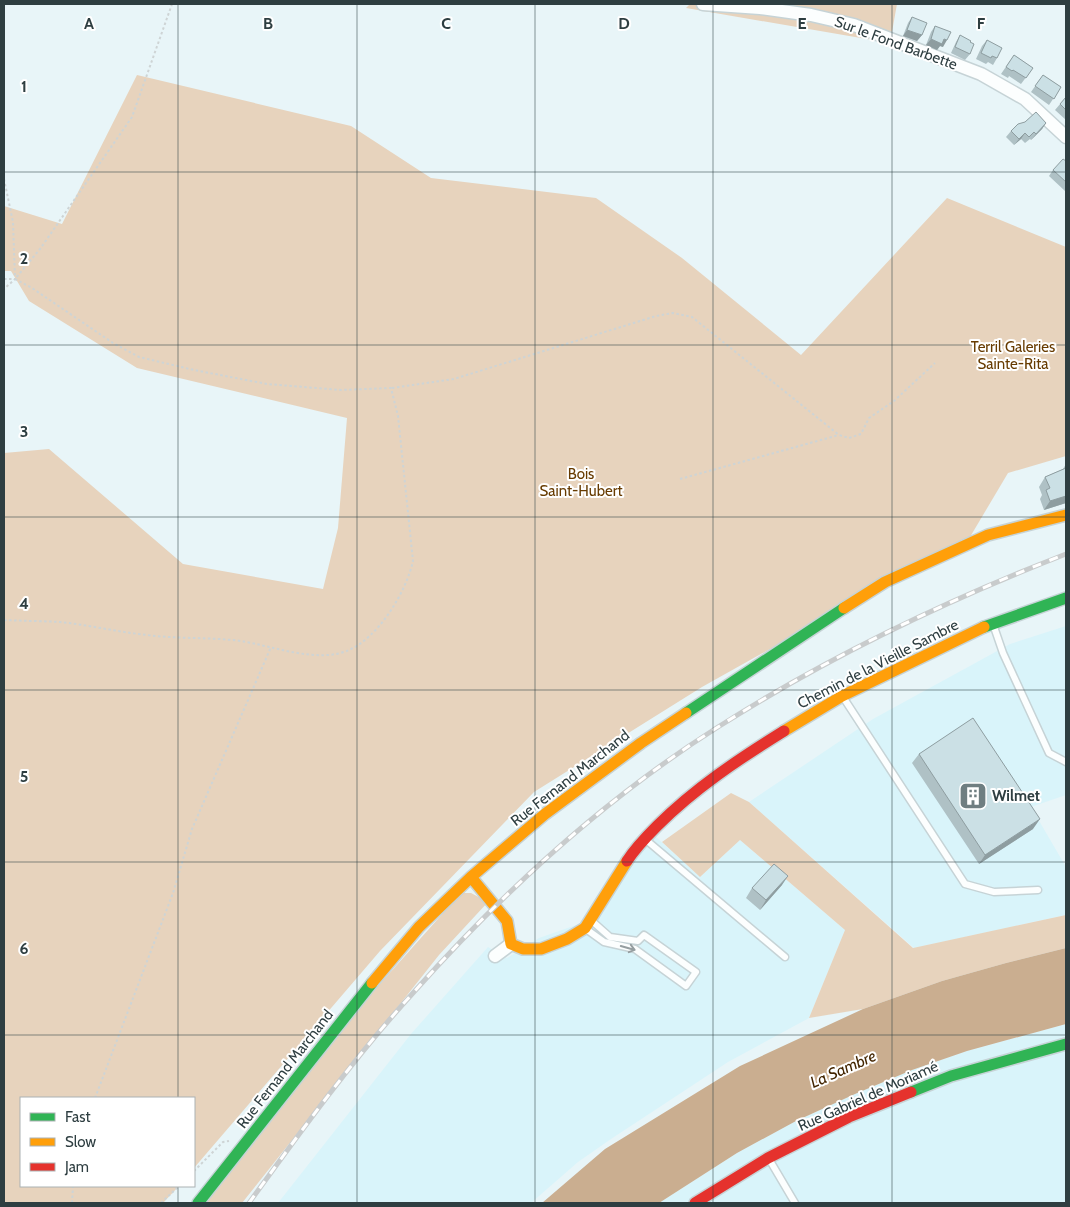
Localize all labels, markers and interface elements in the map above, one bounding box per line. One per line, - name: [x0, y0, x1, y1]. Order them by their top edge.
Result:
- street label: Sur le Fond Barbette: [832, 12, 960, 74]
- text: A: [84, 14, 94, 33]
- text: B: [263, 14, 273, 33]
- text: C: [441, 14, 451, 33]
- text: D: [618, 14, 630, 33]
- text: E: [797, 14, 807, 33]
- text: F: [977, 14, 986, 33]
- text: 1: [21, 77, 27, 96]
- text: 2: [20, 249, 28, 268]
- park label: Terril Galeries Sainte-Rita: [971, 338, 1055, 373]
- text: 3: [20, 422, 28, 441]
- park label: Bois Saint-Hubert: [540, 465, 622, 500]
- text: 4: [19, 594, 29, 613]
- street label: Chemin de la Vieille Sambre: [795, 615, 962, 712]
- street label: Rue Fernand Marchand: [507, 726, 633, 830]
- text: 5: [20, 767, 28, 786]
- building icon: Wilmet: [958, 781, 988, 811]
- place label: Wilmet: [992, 787, 1040, 805]
- text: 6: [20, 939, 29, 958]
- one-way arrow: [620, 943, 636, 953]
- street label: Rue Fernand Marchand: [233, 1006, 337, 1132]
- water label: La Sambre: [807, 1046, 879, 1092]
- street label: Rue Gabriel de Moriamé: [795, 1057, 941, 1135]
- legend: [20, 1097, 195, 1187]
- text: Fast: [65, 1108, 90, 1126]
- text: Slow: [65, 1133, 96, 1151]
- text: Jam: [64, 1158, 89, 1176]

